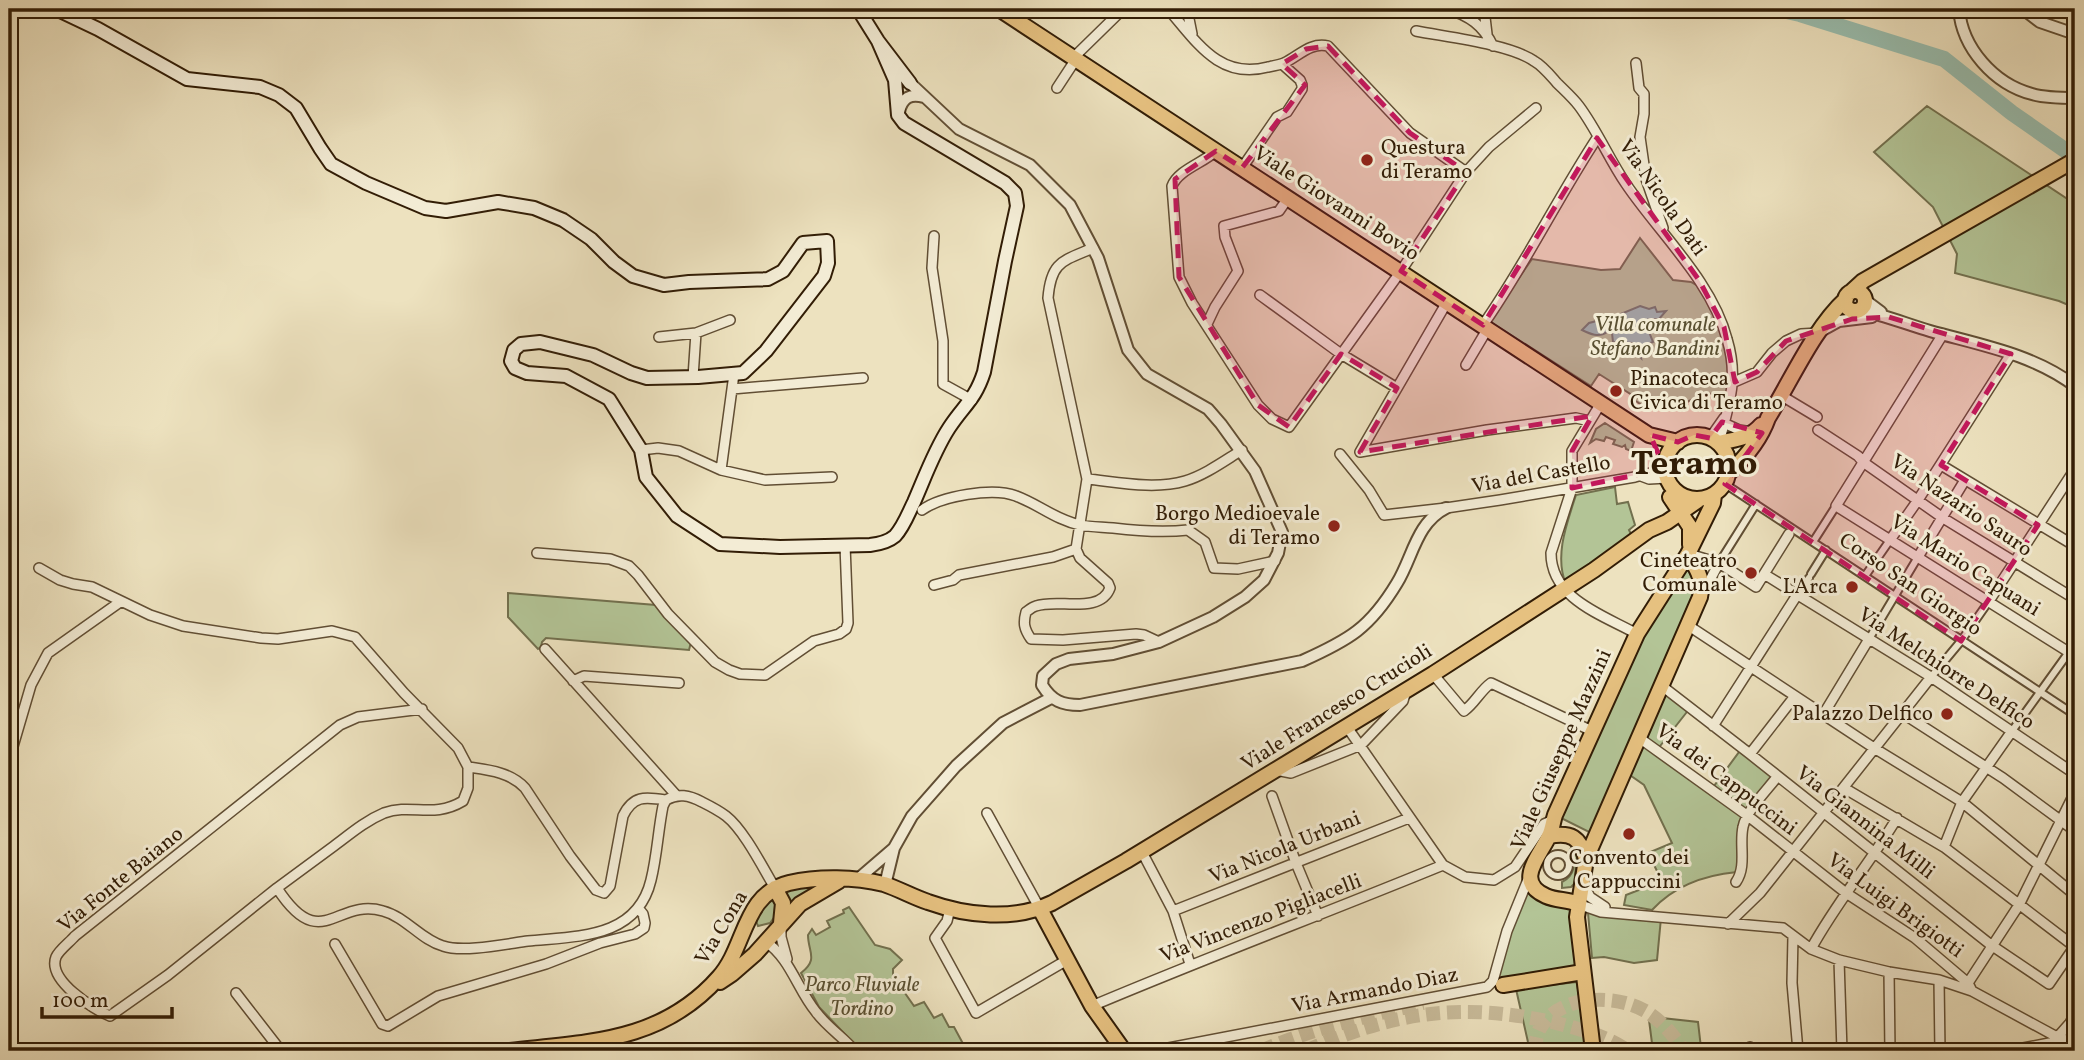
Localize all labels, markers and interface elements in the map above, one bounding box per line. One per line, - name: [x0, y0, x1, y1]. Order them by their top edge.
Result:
- place label: Questura di Teramo: [1381, 134, 1473, 187]
- street label: Via Nicola Dati: [1611, 134, 1713, 262]
- street label: Viale Giovanni Bovio: [1247, 139, 1425, 269]
- marker: Questura di Teramo: [1359, 152, 1375, 168]
- park label: Villa comunale Stefano Bandini: [1590, 311, 1720, 364]
- place label: Pinacoteca Civica di Teramo: [1630, 365, 1783, 418]
- marker: Pinacoteca Civica di Teramo: [1608, 383, 1624, 399]
- district label: Teramo: [1631, 441, 1757, 489]
- street label: Via Nazario Sauro: [1884, 448, 2038, 564]
- street label: Via del Castello: [1469, 449, 1613, 501]
- place label: Borgo Medioevale di Teramo: [1155, 500, 1320, 553]
- street label: Via Mario Capuani: [1884, 508, 2046, 624]
- marker: Borgo Medioevale di Teramo: [1326, 518, 1342, 534]
- street label: Corso San Giorgio: [1833, 526, 1987, 644]
- place label: Cineteatro Comunale: [1640, 547, 1737, 600]
- marker: Cineteatro Comunale: [1743, 565, 1759, 581]
- place label: L'Arca: [1783, 573, 1838, 602]
- marker: L'Arca: [1844, 579, 1860, 595]
- street label: Via Melchiorre Delfico: [1852, 601, 2040, 737]
- street label: Viale Francesco Crucioli: [1236, 637, 1438, 779]
- street label: Viale Giuseppe Mazzini: [1505, 645, 1619, 855]
- place label: Palazzo Delfico: [1792, 700, 1933, 729]
- marker: Palazzo Delfico: [1939, 706, 1955, 722]
- street label: Via dei Cappuccini: [1649, 717, 1803, 843]
- street label: Via Giannina Milli: [1789, 759, 1941, 887]
- street label: Via Nicola Urbani: [1205, 804, 1365, 892]
- street label: Via Fonte Baiano: [52, 820, 190, 940]
- marker: Convento dei Cappuccini: [1621, 826, 1637, 842]
- place label: Convento dei Cappuccini: [1569, 844, 1689, 897]
- street label: Via Luigi Brigiotti: [1821, 846, 1969, 966]
- street label: Via Vincenzo Pigliacelli: [1156, 867, 1366, 971]
- street label: Via Cona: [688, 885, 756, 971]
- street label: Via Armando Diaz: [1289, 961, 1461, 1021]
- park label: Parco Fluviale Tordino: [804, 971, 920, 1024]
- scale bar: [42, 976, 172, 1020]
- text: 100 m: [52, 987, 109, 1016]

